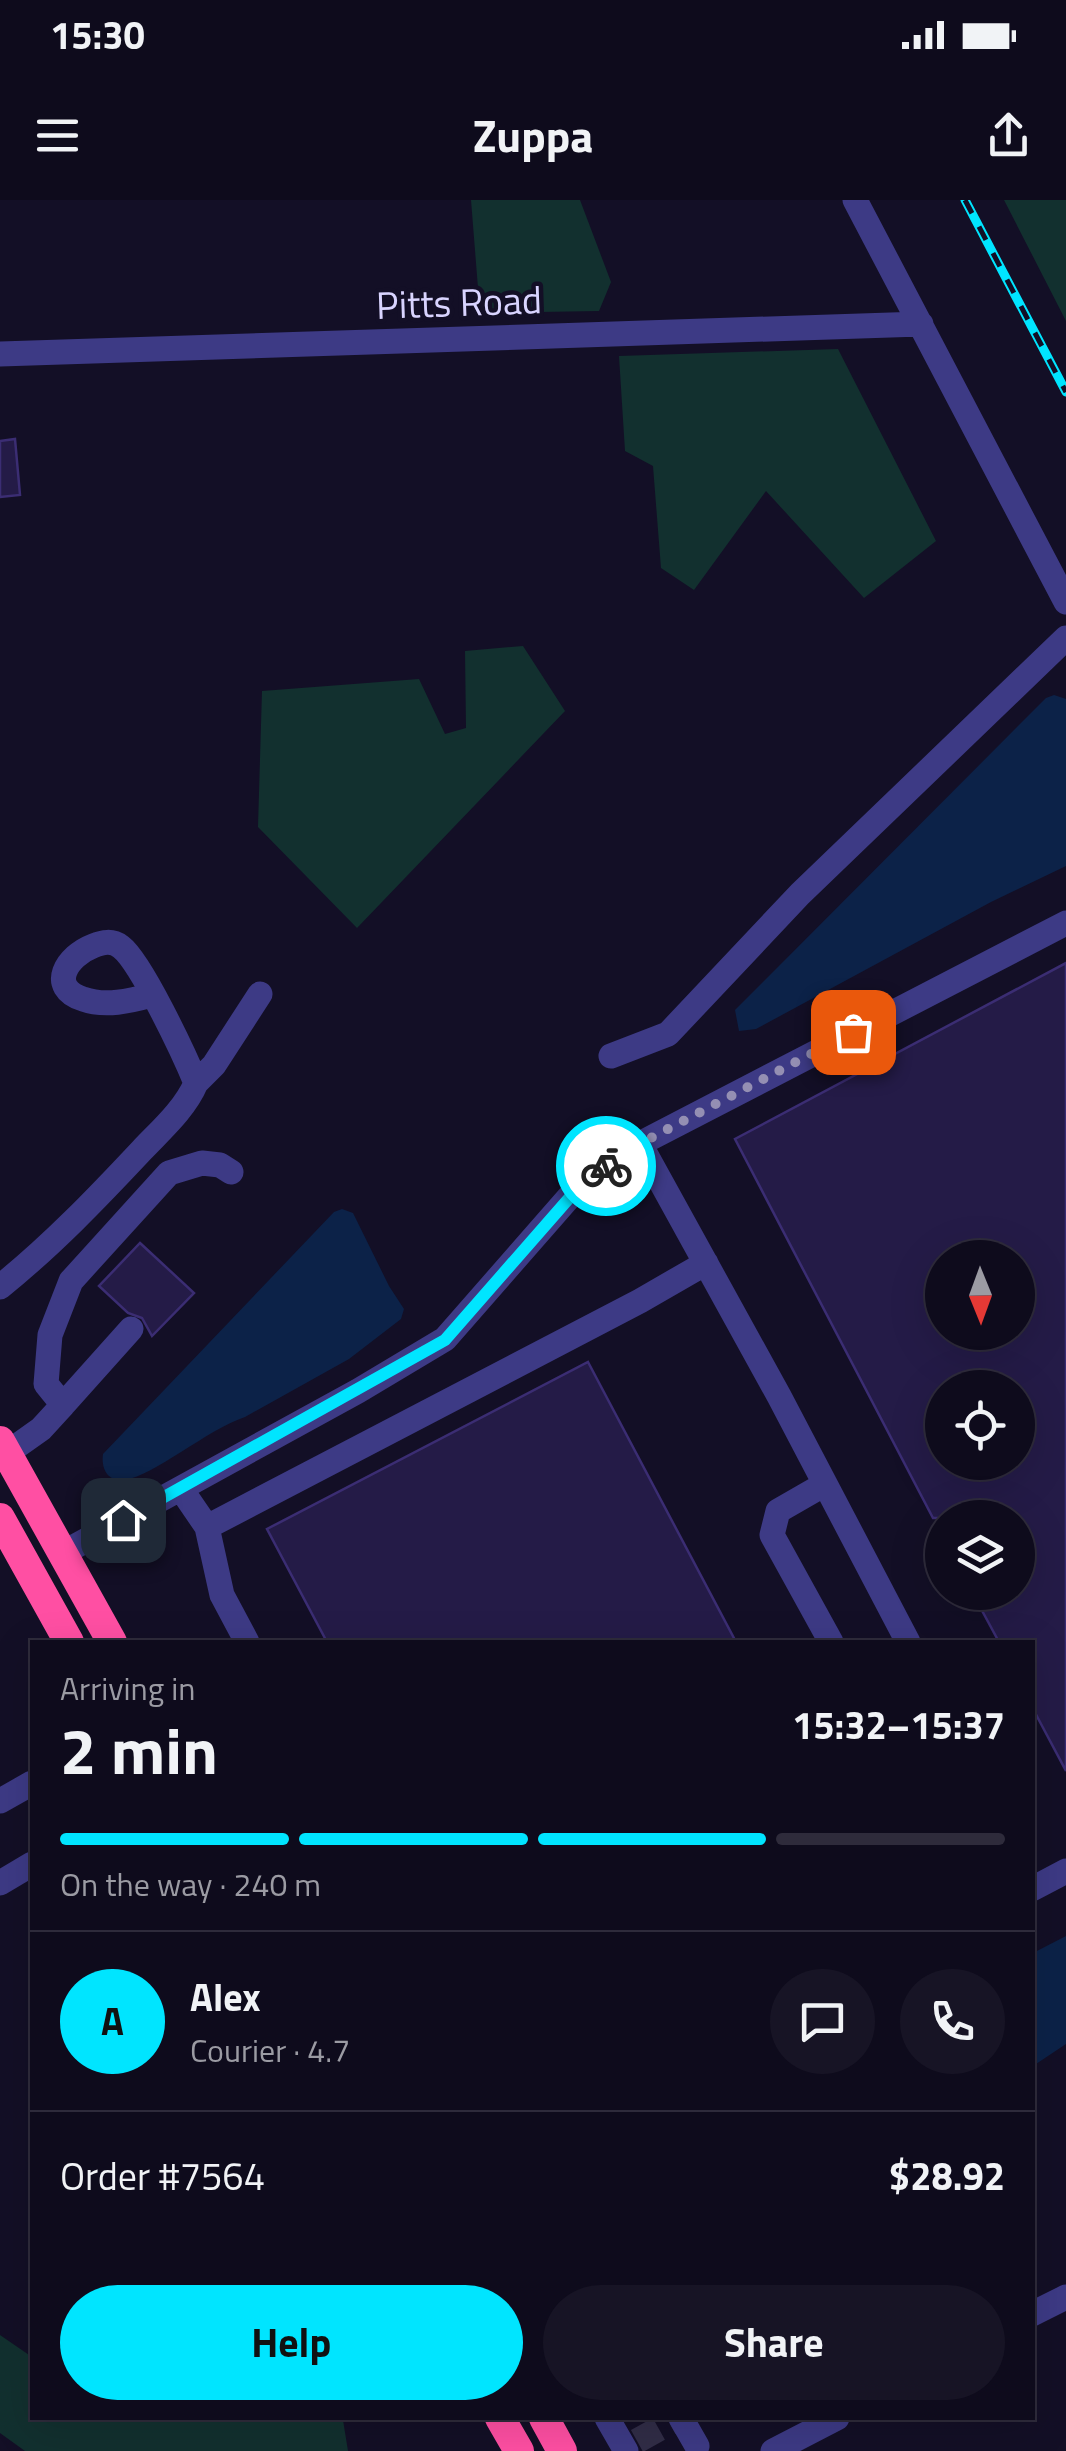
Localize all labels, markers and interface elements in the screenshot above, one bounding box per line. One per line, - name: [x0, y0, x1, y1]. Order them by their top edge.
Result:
- text: 15:30: [50, 6, 145, 64]
- text: Zuppa: [473, 101, 593, 169]
- icon: menu: [30, 108, 85, 163]
- icon: share: [981, 108, 1036, 163]
- street label: Pitts Road: [375, 270, 543, 334]
- pin: [811, 990, 896, 1075]
- icon: bag: [826, 1005, 881, 1060]
- courier: [556, 1116, 656, 1216]
- icon: bike: [579, 1139, 634, 1194]
- north arrow: [925, 1240, 1035, 1350]
- map controls: [925, 1240, 1035, 1610]
- button: locate: [925, 1370, 1035, 1480]
- pin: [81, 1478, 166, 1563]
- icon: home: [96, 1493, 151, 1548]
- button: layers: [925, 1500, 1035, 1610]
- text: Arriving in: [60, 1664, 196, 1712]
- text: 15:32–15:37: [792, 1696, 1005, 1754]
- text: 2 min: [60, 1700, 218, 1799]
- text: On the way · 240 m: [60, 1860, 321, 1908]
- text: Alex: [190, 1968, 261, 2026]
- button: chat: [770, 1969, 875, 2074]
- button: phone: [900, 1969, 1005, 2074]
- text: A: [101, 1992, 124, 2050]
- text: Courier · 4.7: [190, 2026, 350, 2074]
- text: Order #7564: [60, 2147, 265, 2205]
- text: $28.92: [889, 2147, 1005, 2205]
- button: Help: [60, 2285, 523, 2400]
- button: Share: [543, 2285, 1005, 2400]

